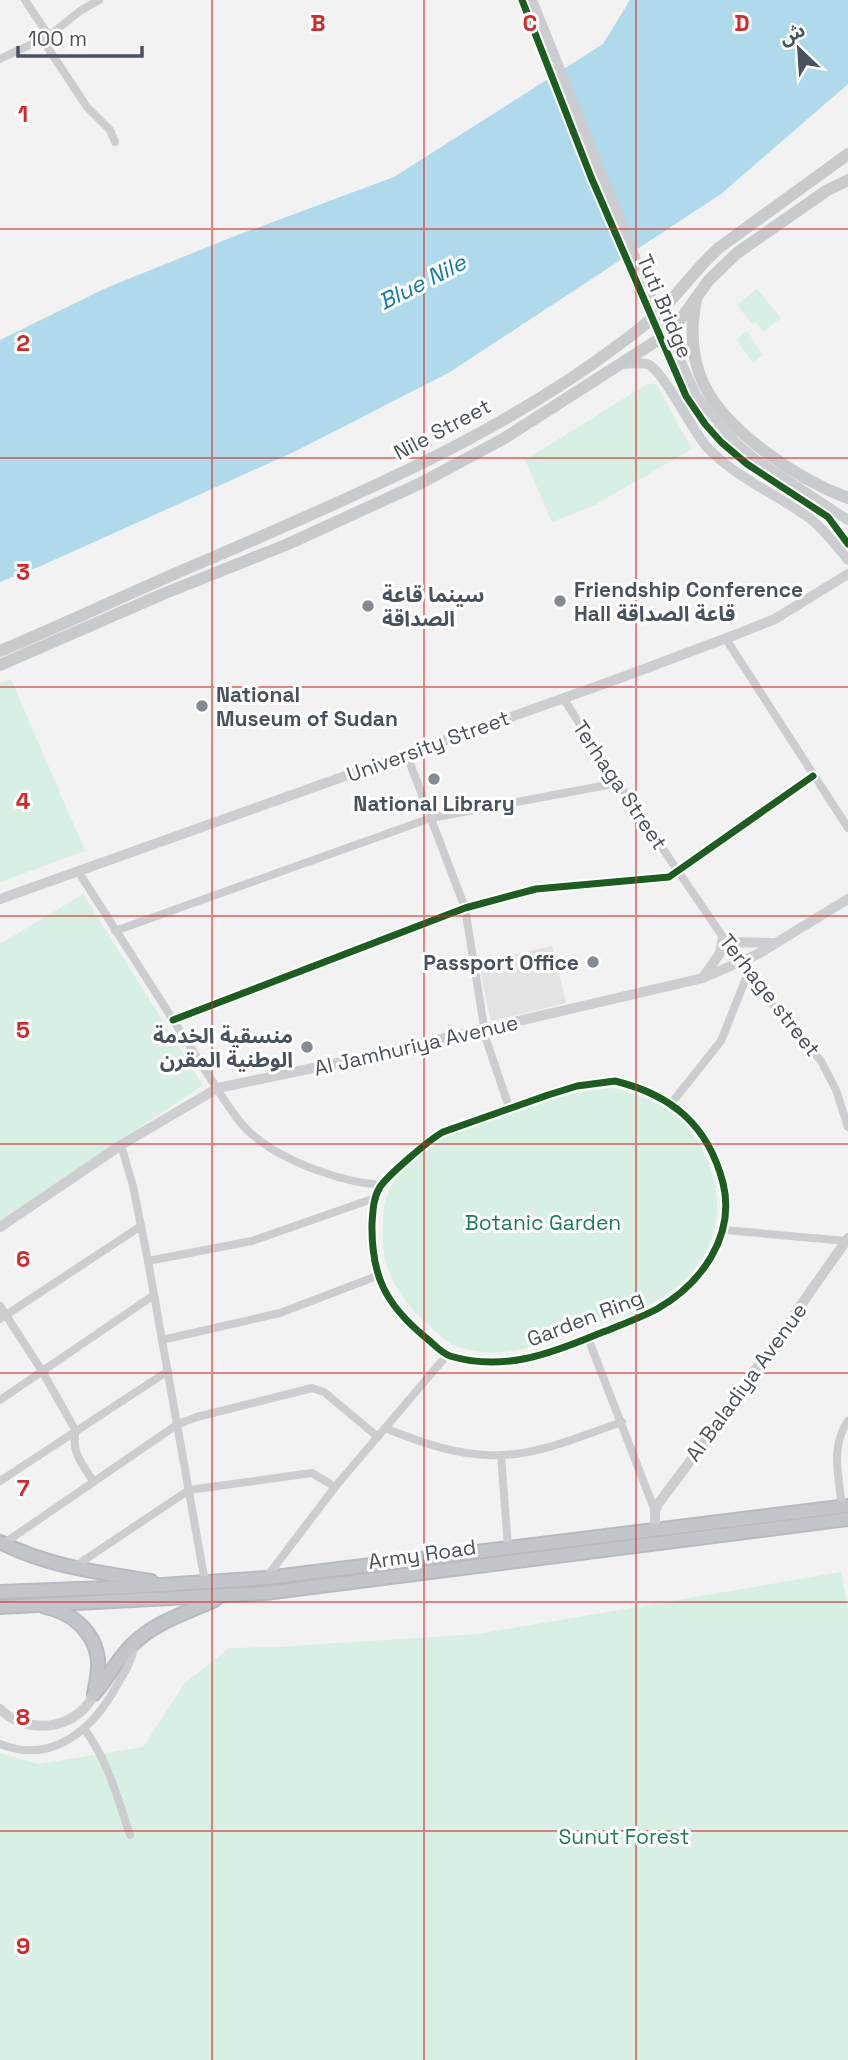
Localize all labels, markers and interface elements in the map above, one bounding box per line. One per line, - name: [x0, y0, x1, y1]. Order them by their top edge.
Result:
- text: B: [310, 8, 326, 38]
- text: C: [523, 8, 537, 38]
- text: D: [734, 8, 750, 38]
- scale bar: [18, 14, 142, 58]
- north arrow: [764, 14, 834, 84]
- text: ش: [775, 17, 809, 51]
- text: 100 m: [28, 25, 87, 52]
- text: 1: [18, 99, 28, 129]
- water label: Blue Nile: [373, 247, 472, 317]
- street label: Tuti Bridge: [631, 250, 699, 362]
- text: 2: [16, 328, 30, 358]
- street label: Nile Street: [389, 392, 495, 466]
- text: 3: [16, 557, 30, 587]
- place label: Friendship Conference Hall قاعة الصداقة: [574, 576, 803, 627]
- place label: سينما قاعة الصداقة: [382, 581, 484, 632]
- marker: Friendship Conference Hall قاعة الصداقة: [552, 593, 568, 609]
- marker: سينما قاعة الصداقة: [360, 598, 376, 614]
- place label: National Museum of Sudan: [216, 681, 398, 732]
- marker: National Museum of Sudan: [194, 698, 210, 714]
- street label: University Street: [343, 704, 513, 788]
- street label: Terhaga Street: [567, 715, 673, 855]
- marker: National Library: [426, 771, 442, 787]
- text: 4: [16, 786, 31, 816]
- place label: National Library: [353, 790, 515, 817]
- street label: Terhage street: [714, 928, 826, 1062]
- place label: Passport Office: [423, 949, 579, 976]
- marker: Passport Office: [585, 954, 601, 970]
- street label: Al Jamhuriya Avenue: [311, 1008, 521, 1082]
- text: 5: [16, 1015, 30, 1045]
- place label: منسقية الخدمة الوطنية المقرن: [153, 1022, 293, 1073]
- marker: منسقية الخدمة الوطنية المقرن: [299, 1039, 315, 1055]
- park label: Botanic Garden: [465, 1209, 621, 1236]
- text: 6: [16, 1244, 30, 1274]
- street label: Garden Ring: [523, 1283, 647, 1353]
- street label: Al Baladiya Avenue: [679, 1297, 813, 1467]
- text: 7: [17, 1473, 30, 1503]
- street label: Army Road: [366, 1533, 478, 1575]
- text: 8: [16, 1702, 30, 1732]
- park label: Sunut Forest: [559, 1823, 690, 1850]
- text: 9: [16, 1931, 30, 1961]

